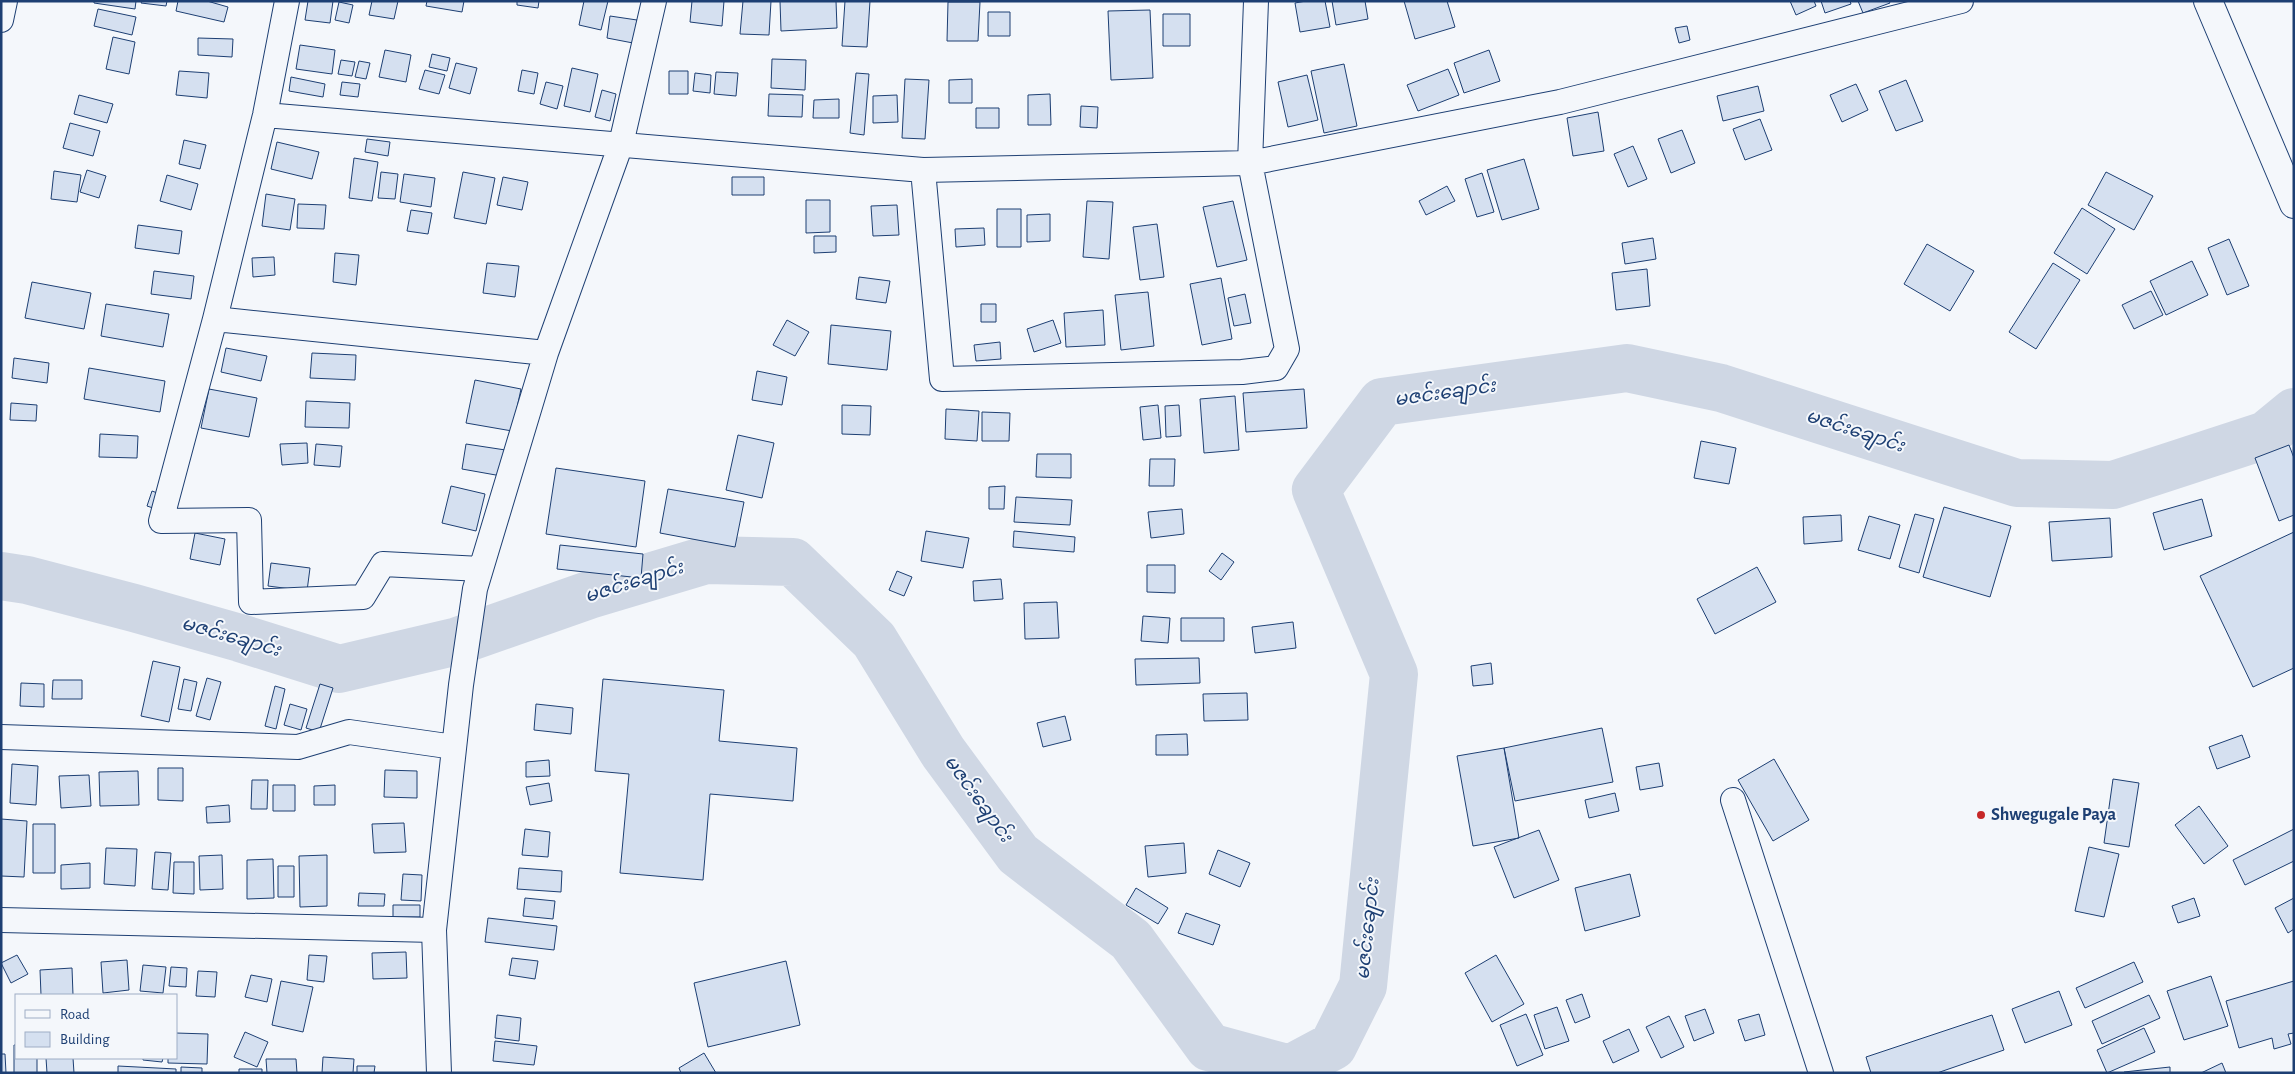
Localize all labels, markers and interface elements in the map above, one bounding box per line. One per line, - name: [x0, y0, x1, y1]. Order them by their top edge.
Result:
- water label: မဇင်းချောင်း: [1393, 371, 1499, 414]
- water label: မဇင်းချောင်း: [1802, 401, 1909, 461]
- water label: မဇင်းချောင်း: [581, 553, 688, 611]
- water label: မဇင်းချောင်း: [178, 609, 285, 665]
- water label: မဇင်းချောင်း: [936, 749, 1020, 850]
- place label: Shwegugale Paya: [1991, 806, 2117, 824]
- marker: Shwegugale Paya: [1975, 809, 1987, 821]
- water label: မဇင်းချောင်း: [1348, 875, 1388, 981]
- legend: [15, 994, 178, 1059]
- text: Road: [60, 1007, 90, 1022]
- text: Building: [60, 1032, 110, 1047]

